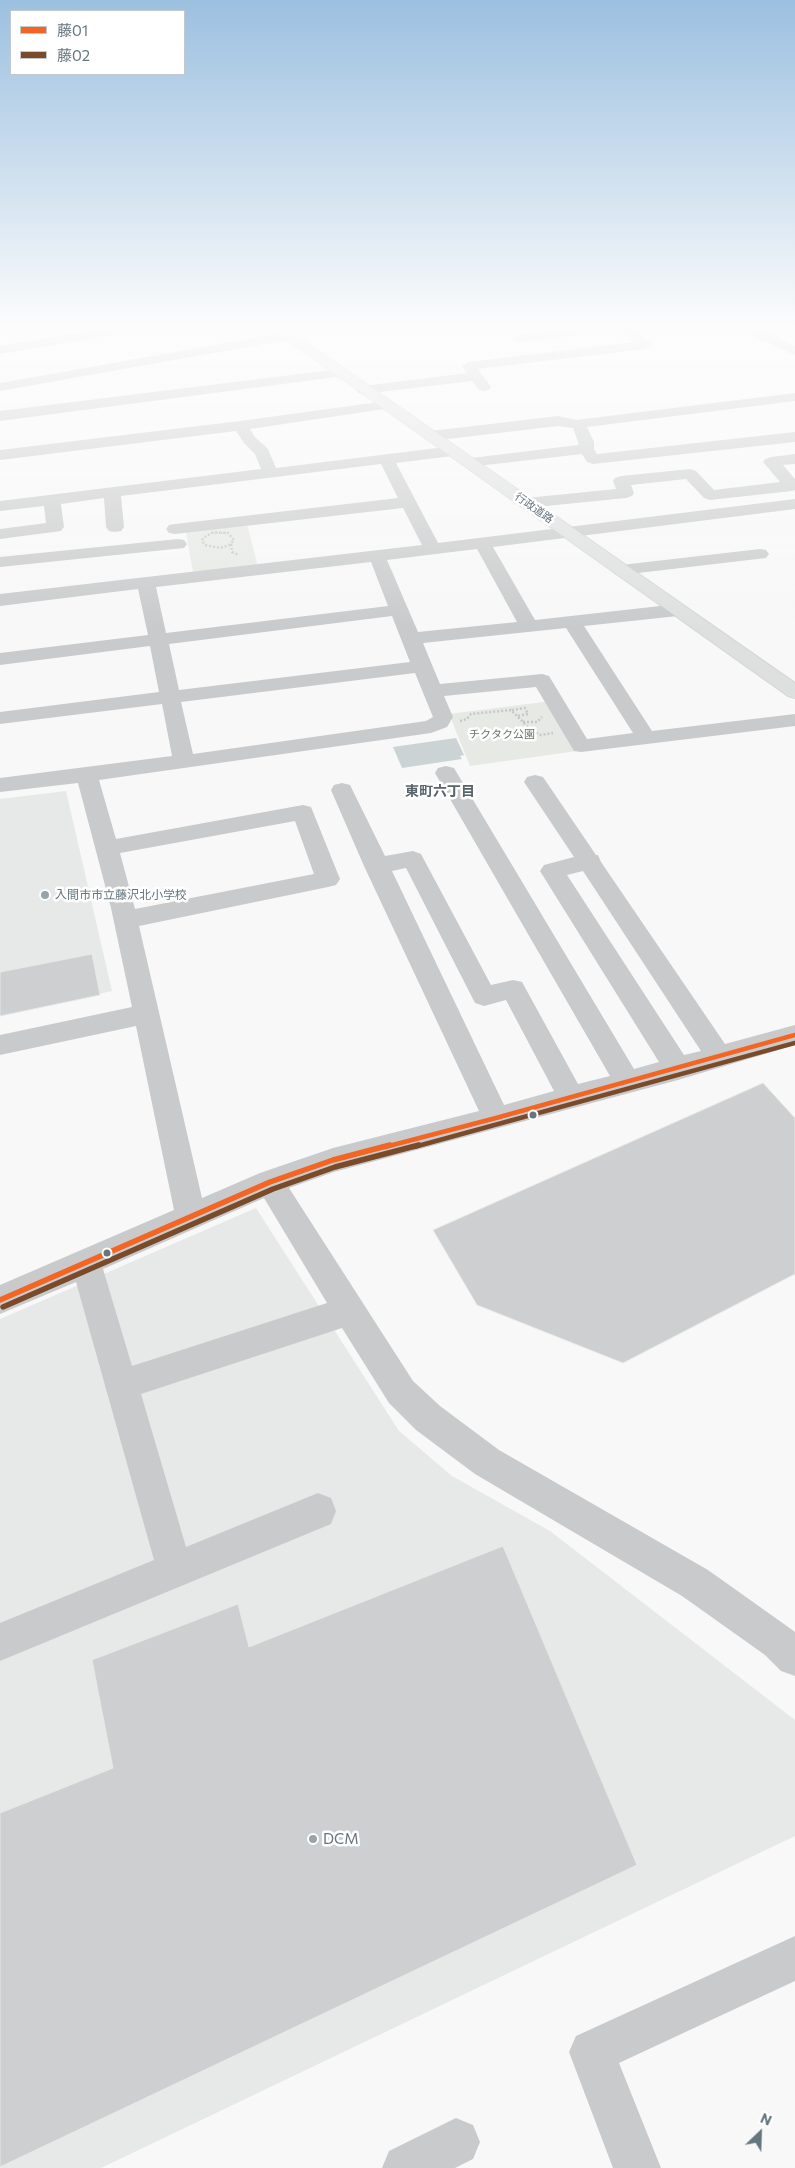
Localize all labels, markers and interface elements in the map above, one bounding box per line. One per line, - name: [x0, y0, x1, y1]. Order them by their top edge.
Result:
- legend: [10, 10, 185, 75]
- text: 藤01: [57, 21, 88, 39]
- text: 藤02: [57, 46, 90, 64]
- street label: 行政道路: [512, 490, 556, 526]
- park label: チクタク公園: [469, 727, 535, 741]
- district label: 東町六丁目: [405, 783, 475, 799]
- place label: 入間市市立藤沢北小学校: [55, 888, 187, 902]
- marker: 入間市市立藤沢北小学校: [39, 889, 51, 901]
- unlabelled marker: [528, 1110, 538, 1120]
- unlabelled marker: [102, 1248, 112, 1258]
- place label: DCM: [323, 1830, 359, 1848]
- marker: DCM: [307, 1833, 319, 1845]
- north arrow: [735, 2108, 785, 2158]
- text: N: [758, 2109, 775, 2129]

